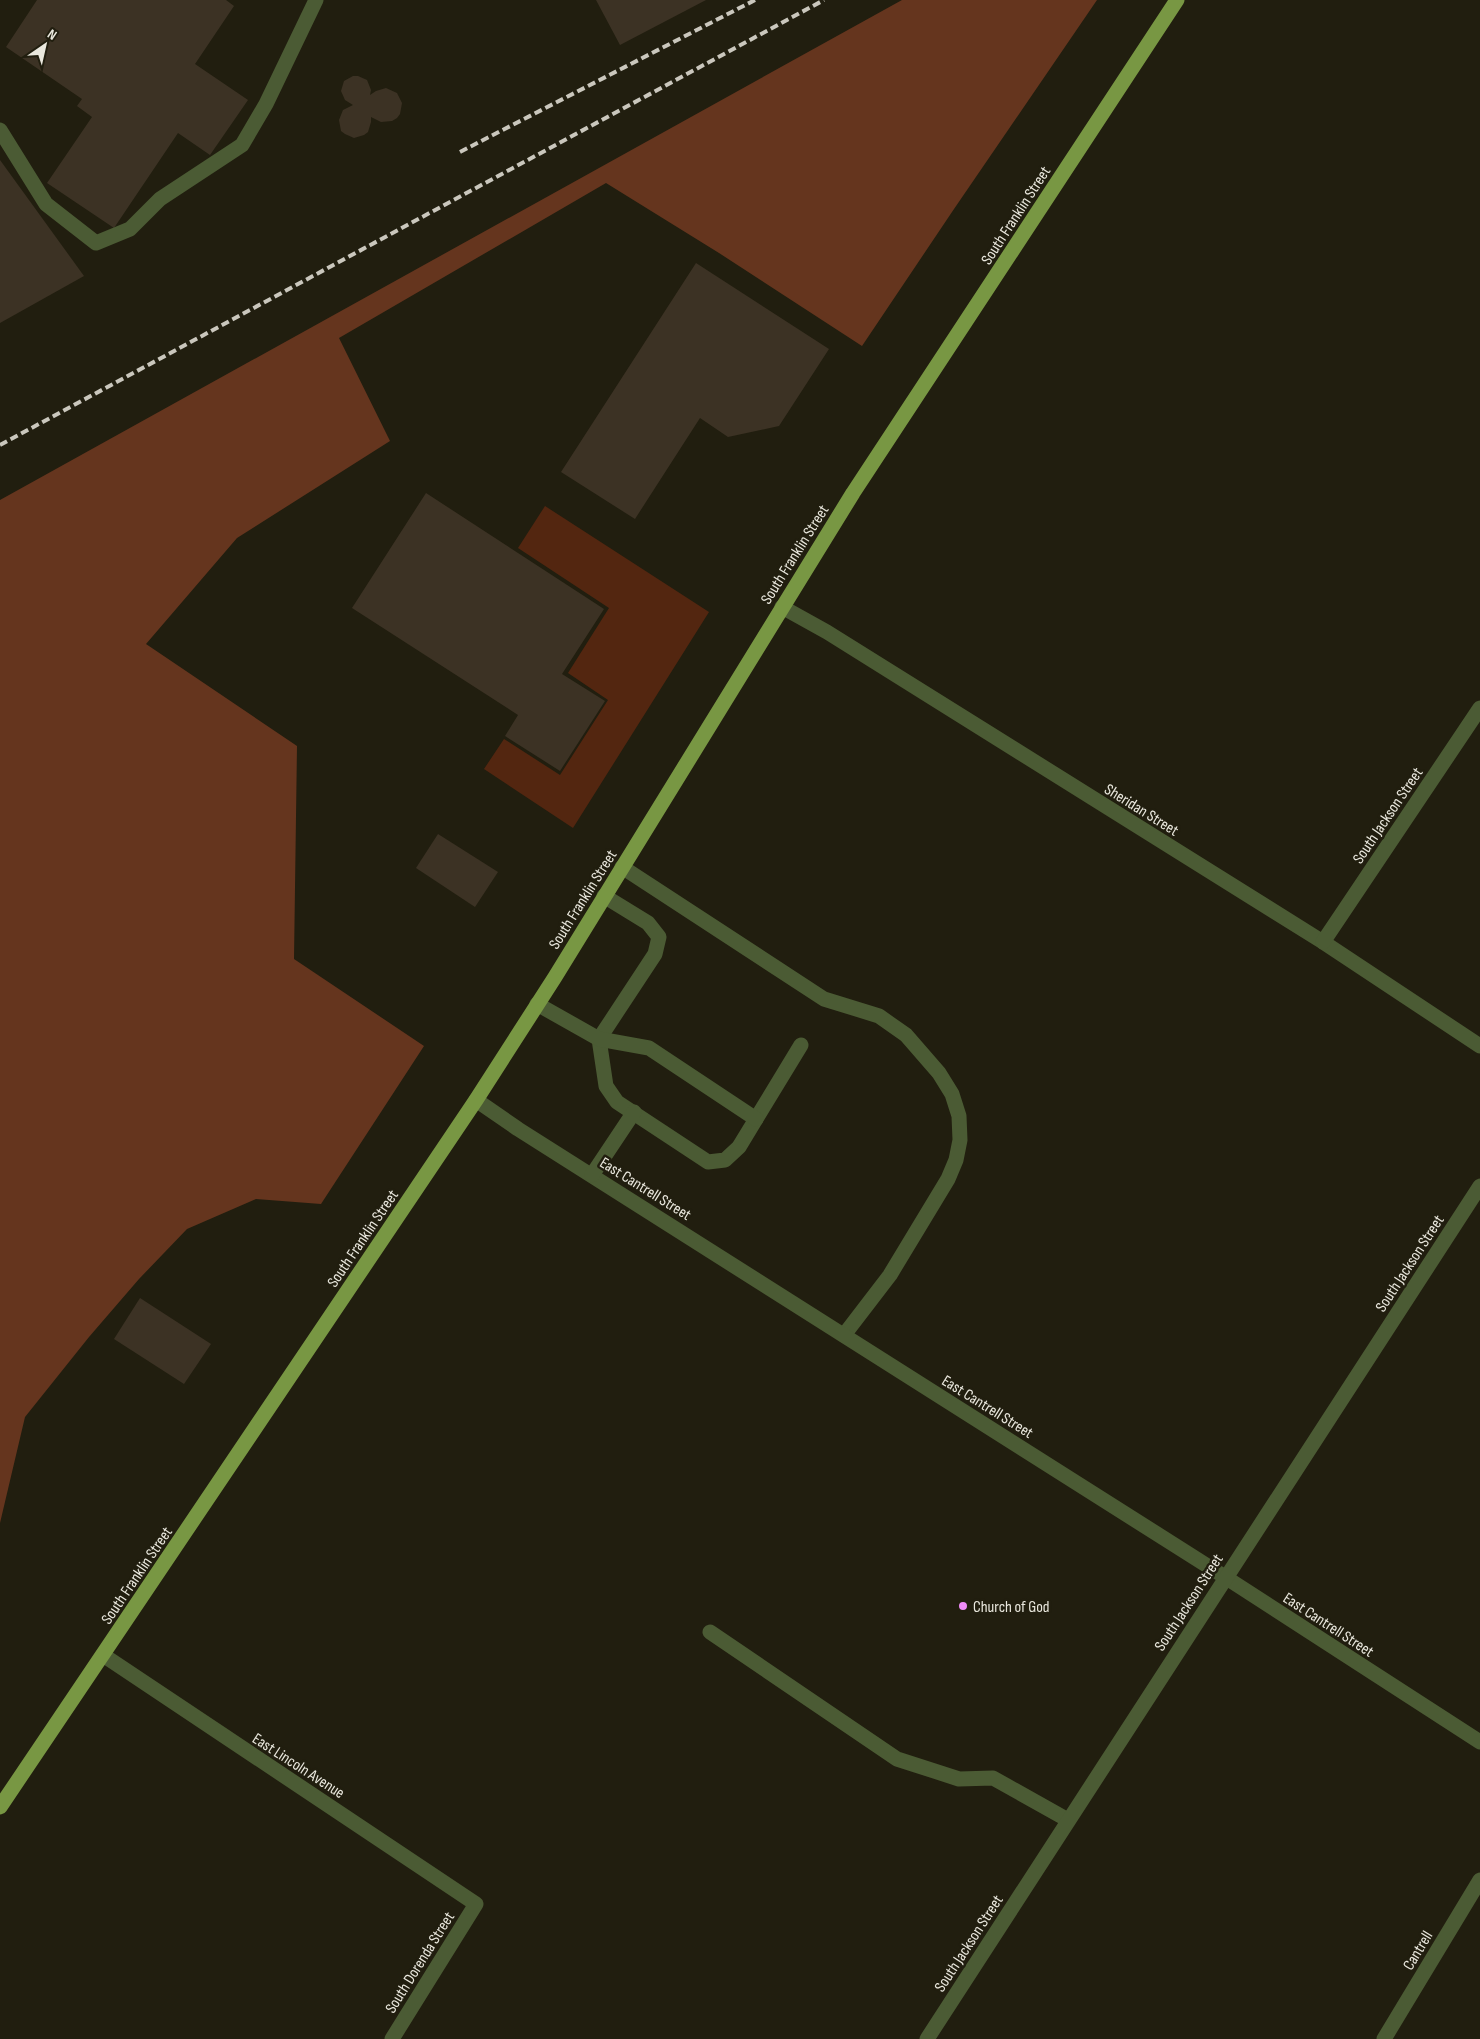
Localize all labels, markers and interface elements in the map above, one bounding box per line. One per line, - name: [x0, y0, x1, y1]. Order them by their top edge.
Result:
- north arrow: [20, 20, 70, 70]
- text: N: [44, 25, 60, 44]
- street label: South Franklin Street: [977, 163, 1055, 269]
- street label: South Franklin Street: [757, 502, 833, 608]
- street label: South Jackson Street: [1349, 764, 1427, 867]
- street label: Sheridan Street: [1101, 780, 1182, 841]
- street label: South Franklin Street: [545, 847, 621, 953]
- street label: East Cantrell Street: [596, 1154, 695, 1225]
- street label: South Franklin Street: [324, 1186, 403, 1291]
- street label: South Jackson Street: [1372, 1212, 1449, 1316]
- street label: East Cantrell Street: [938, 1372, 1037, 1443]
- street label: South Franklin Street: [98, 1523, 177, 1628]
- street label: South Jackson Street: [1151, 1551, 1228, 1655]
- street label: East Cantrell Street: [1279, 1589, 1377, 1662]
- place label: Church of God: [973, 1598, 1050, 1617]
- marker: Church of God: [957, 1600, 969, 1612]
- street label: East Lincoln Avenue: [249, 1729, 348, 1803]
- street label: South Jackson Street: [931, 1892, 1008, 1996]
- street label: South Dorenda Street: [382, 1909, 459, 2017]
- street label: Cantrell: [1399, 1928, 1437, 1974]

